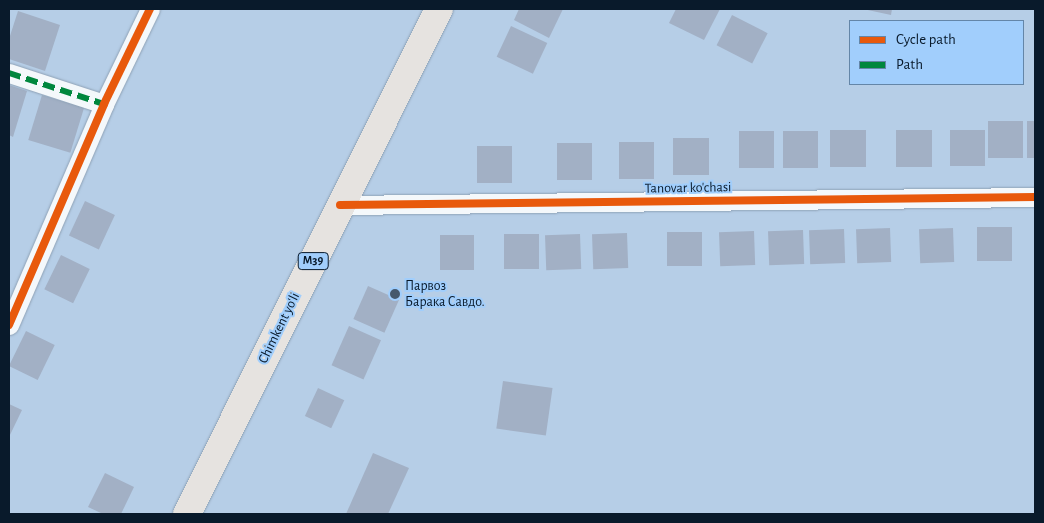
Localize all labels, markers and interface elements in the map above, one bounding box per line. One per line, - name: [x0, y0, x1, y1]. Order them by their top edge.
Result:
- legend: [849, 20, 1024, 85]
- text: Cycle path: [896, 32, 956, 47]
- text: Path: [896, 57, 923, 72]
- street label: Tanovar ko'chasi: [644, 179, 732, 197]
- road number: M39: [297, 252, 329, 270]
- place label: Парвоз Барака Савдо.: [405, 278, 485, 310]
- marker: Парвоз Барака Савдо.: [389, 288, 401, 300]
- street label: Chimkent yo‘li: [255, 290, 303, 366]

